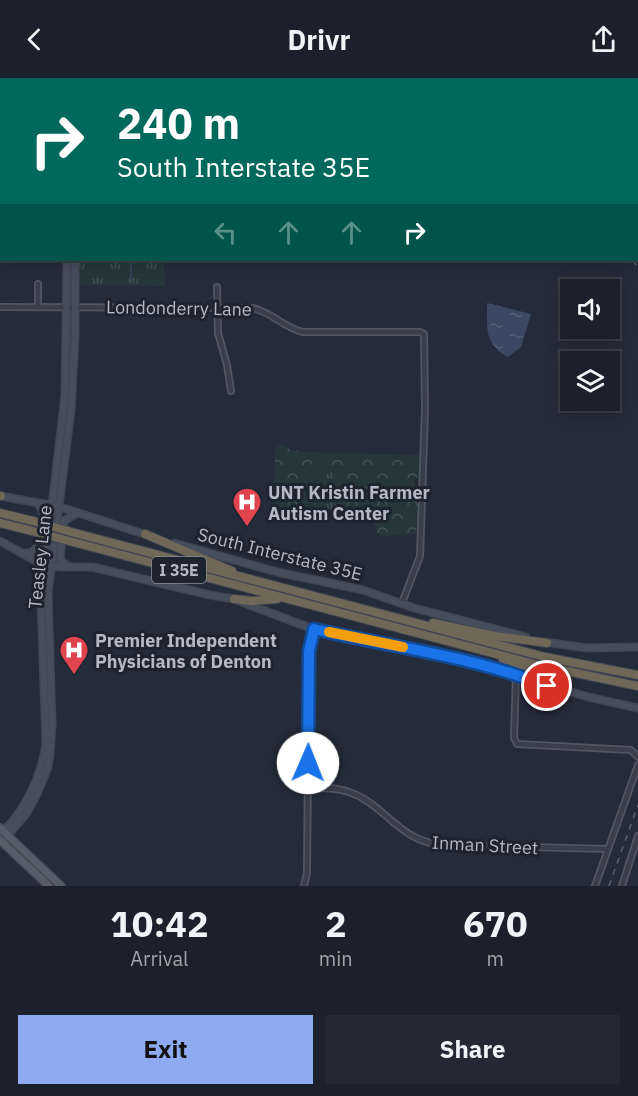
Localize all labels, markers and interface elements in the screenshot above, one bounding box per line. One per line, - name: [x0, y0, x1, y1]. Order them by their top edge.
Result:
- text: Drivr: [288, 22, 350, 57]
- icon: back: [18, 23, 51, 56]
- icon: share: [587, 23, 620, 56]
- text: 240 m: [117, 96, 240, 151]
- icon: right: [18, 102, 96, 180]
- text: South Interstate 35E: [117, 149, 370, 184]
- icon: left: [209, 216, 242, 249]
- icon: ahead: [272, 216, 305, 249]
- icon: ahead: [335, 216, 368, 249]
- icon: right: [398, 216, 431, 249]
- map controls: [560, 279, 620, 411]
- button: sound: [560, 279, 620, 339]
- street label: Londonderry Lane: [106, 295, 252, 321]
- button: layers: [560, 351, 620, 411]
- place label: UNT Kristin Farmer Autism Center: [268, 481, 430, 525]
- hospital icon: UNT Kristin Farmer Autism Center: [231, 486, 263, 528]
- street label: Teasley Lane: [23, 504, 57, 610]
- street label: South Interstate 35E: [195, 522, 365, 586]
- road number: I 35E: [152, 557, 206, 583]
- place label: Premier Independent Physicians of Denton: [95, 629, 277, 673]
- hospital icon: Premier Independent Physicians of Denton: [58, 634, 90, 676]
- pin: [521, 660, 572, 711]
- icon: arrive: [530, 669, 563, 702]
- position arrow: [276, 731, 340, 795]
- street label: Inman Street: [431, 831, 539, 859]
- text: 10:42: [110, 900, 209, 947]
- text: 2: [325, 900, 347, 947]
- text: 670: [463, 900, 528, 947]
- text: Arrival: [130, 945, 189, 972]
- text: min: [319, 945, 353, 972]
- text: m: [487, 945, 504, 972]
- button: Exit: [18, 1015, 313, 1084]
- button: Share: [325, 1015, 620, 1084]

